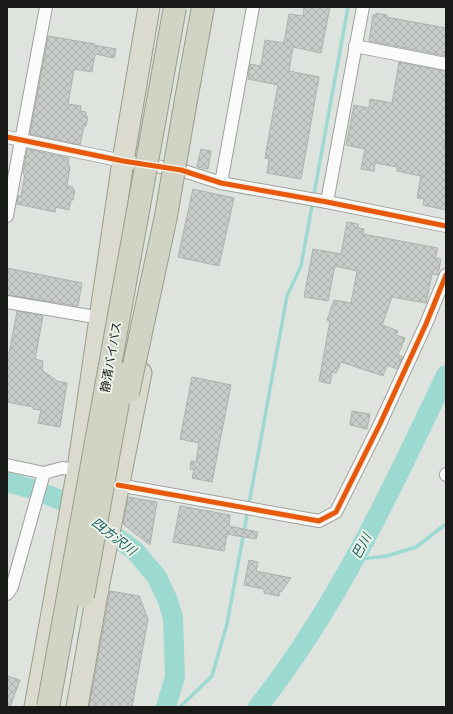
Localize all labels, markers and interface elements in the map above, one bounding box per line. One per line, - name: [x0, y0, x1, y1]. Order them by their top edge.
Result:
- street label: 静清バイパス: [98, 320, 124, 394]
- water label: 四方沢川: [89, 514, 140, 560]
- water label: 巴川: [349, 529, 375, 561]

